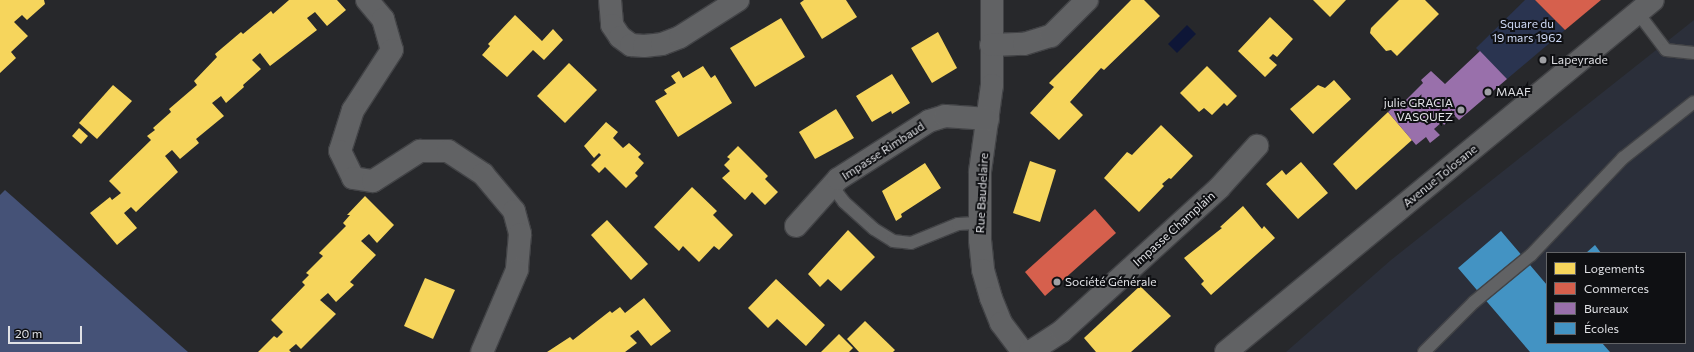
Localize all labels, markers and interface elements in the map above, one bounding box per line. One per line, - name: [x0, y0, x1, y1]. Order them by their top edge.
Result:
- park label: Square du 19 mars 1962: [1492, 17, 1562, 45]
- place label: Lapeyrade: [1551, 53, 1608, 67]
- marker: Lapeyrade: [1538, 55, 1548, 65]
- place label: MAAF: [1496, 85, 1531, 99]
- marker: MAAF: [1483, 87, 1493, 97]
- place label: julie GRACIA VASQUEZ: [1384, 96, 1453, 124]
- marker: julie GRACIA VASQUEZ: [1456, 105, 1466, 115]
- street label: Impasse Rimbaud: [839, 119, 927, 183]
- street label: Avenue Tolosane: [1400, 142, 1480, 210]
- street label: Rue Baudelaire: [973, 152, 991, 234]
- street label: Impasse Champlain: [1130, 189, 1218, 269]
- legend: [1546, 252, 1686, 344]
- text: Logements: [1584, 261, 1645, 275]
- place label: Société Générale: [1065, 275, 1157, 289]
- marker: Société Générale: [1052, 277, 1062, 287]
- text: Commerces: [1584, 281, 1649, 295]
- text: Bureaux: [1584, 301, 1629, 315]
- scale bar: [10, 318, 84, 344]
- text: Écoles: [1584, 321, 1619, 335]
- text: 20 m: [15, 326, 42, 340]

